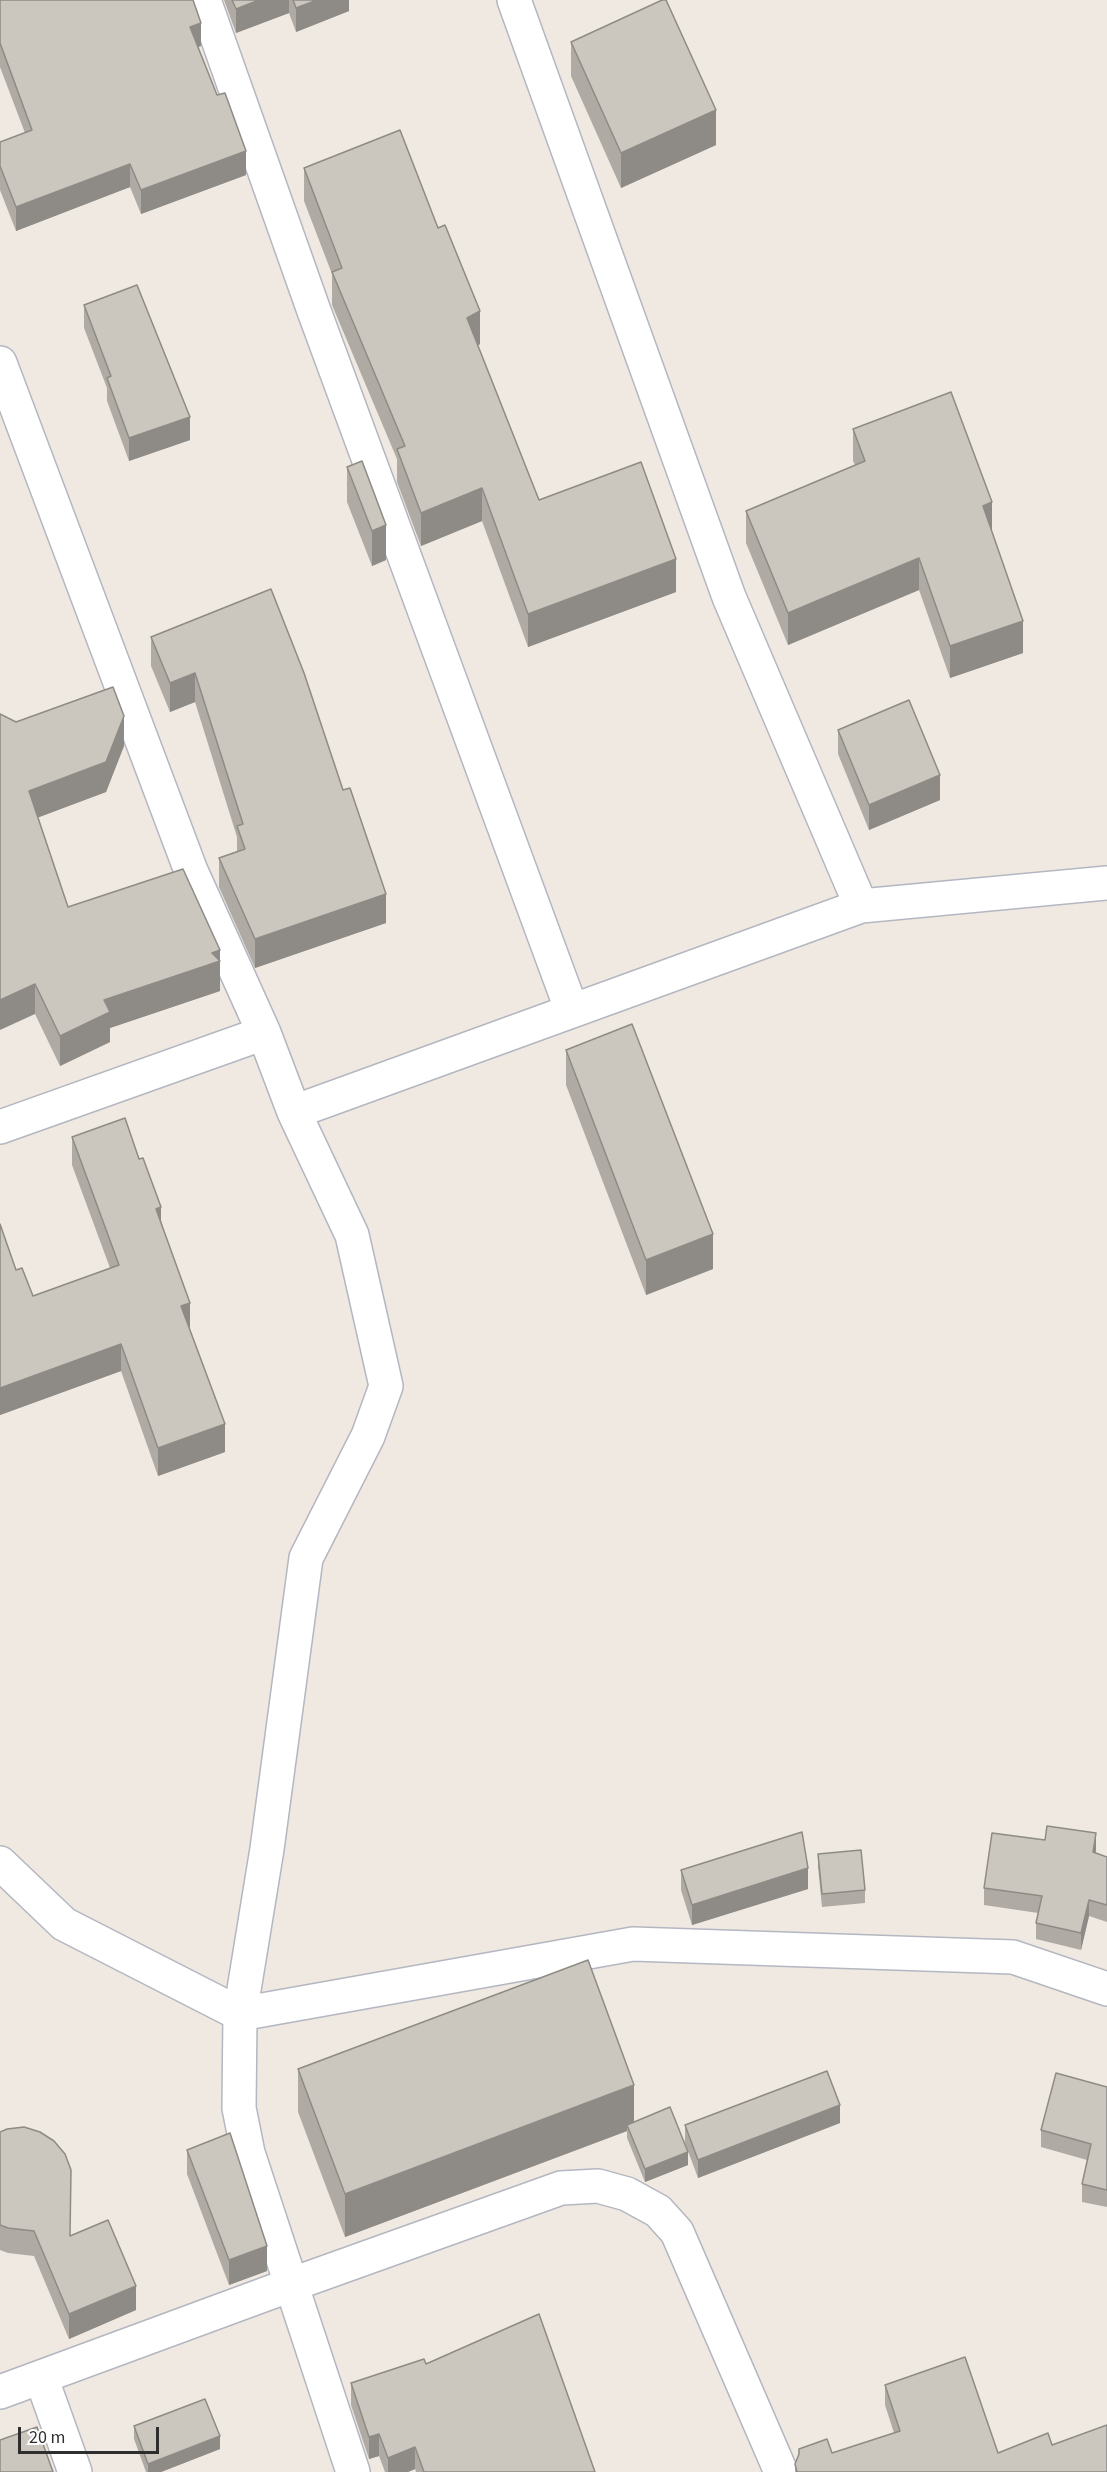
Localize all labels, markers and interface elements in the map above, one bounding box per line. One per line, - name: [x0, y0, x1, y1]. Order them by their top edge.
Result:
- scale bar: [21, 2415, 162, 2453]
- text: 20 m: [29, 2425, 65, 2450]

